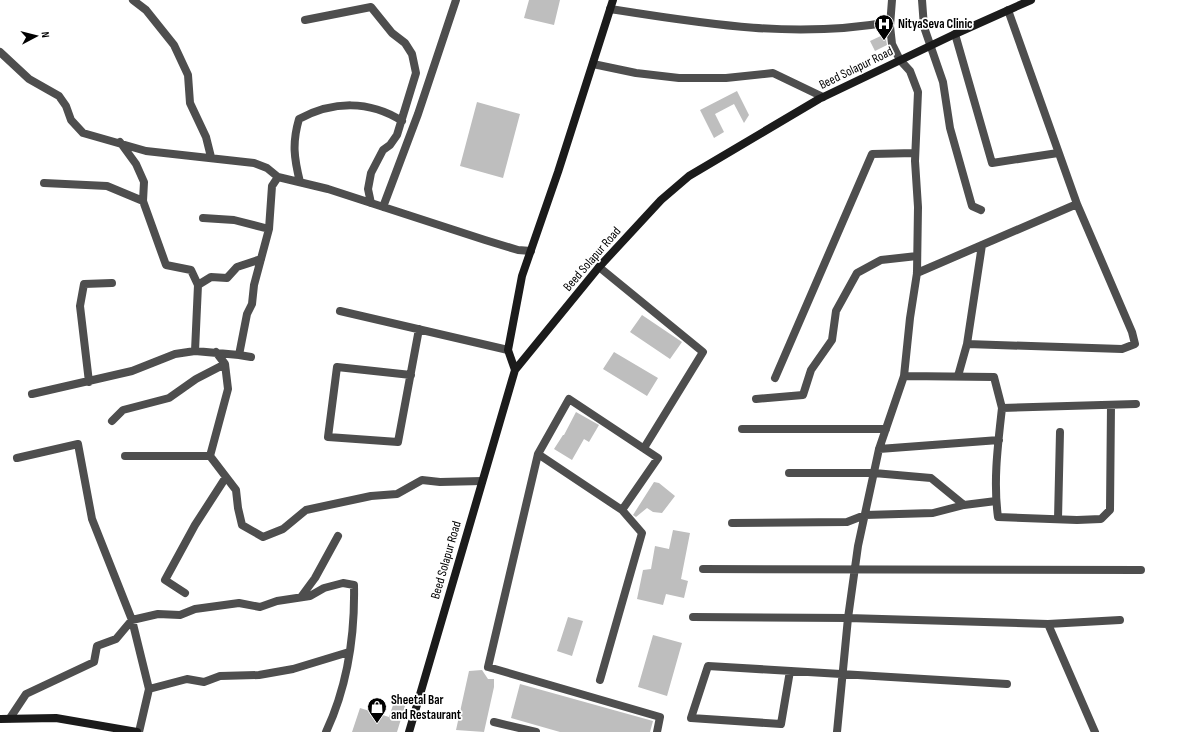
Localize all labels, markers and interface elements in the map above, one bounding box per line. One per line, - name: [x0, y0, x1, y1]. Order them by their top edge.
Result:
- hospital icon: NityaSeva Clinic: [873, 13, 895, 41]
- north arrow: [16, 16, 56, 56]
- place label: NityaSeva Clinic: [898, 16, 973, 32]
- text: N: [39, 31, 52, 39]
- street label: Beed Solapur Road: [816, 43, 896, 93]
- street label: Beed Solapur Road: [560, 223, 624, 295]
- street label: Beed Solapur Road: [427, 519, 465, 601]
- place label: Sheetal Bar and Restaurant: [391, 692, 462, 723]
- shop icon: Sheetal Bar and Restaurant: [366, 696, 388, 724]

